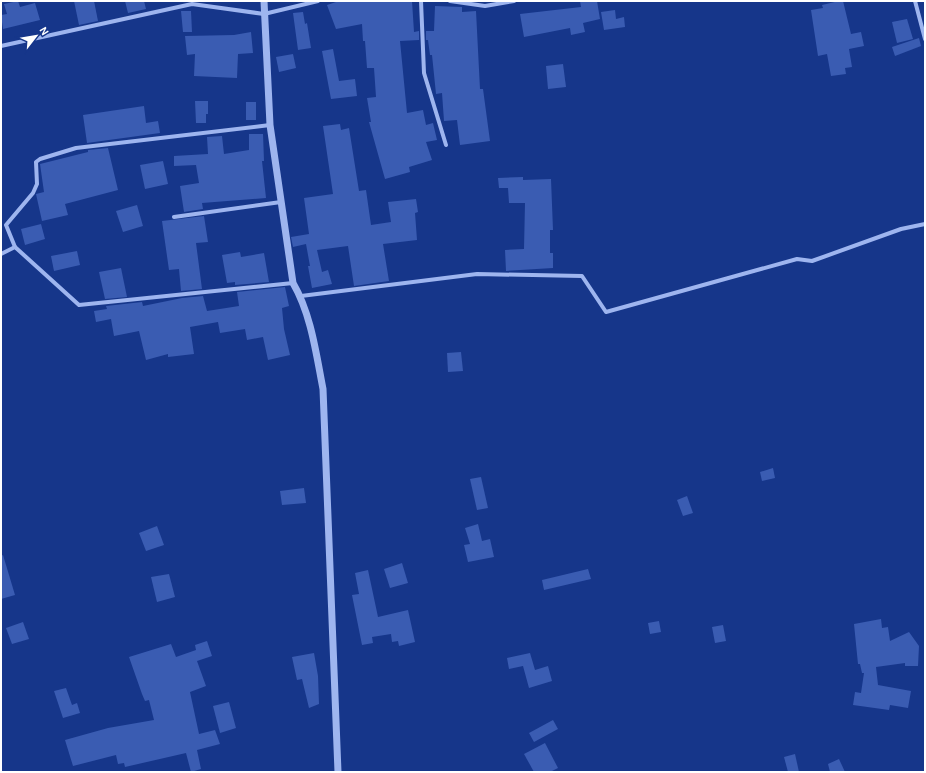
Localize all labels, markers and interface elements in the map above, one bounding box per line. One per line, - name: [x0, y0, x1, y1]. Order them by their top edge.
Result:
- north arrow: [16, 16, 56, 56]
- text: N: [37, 24, 52, 38]

